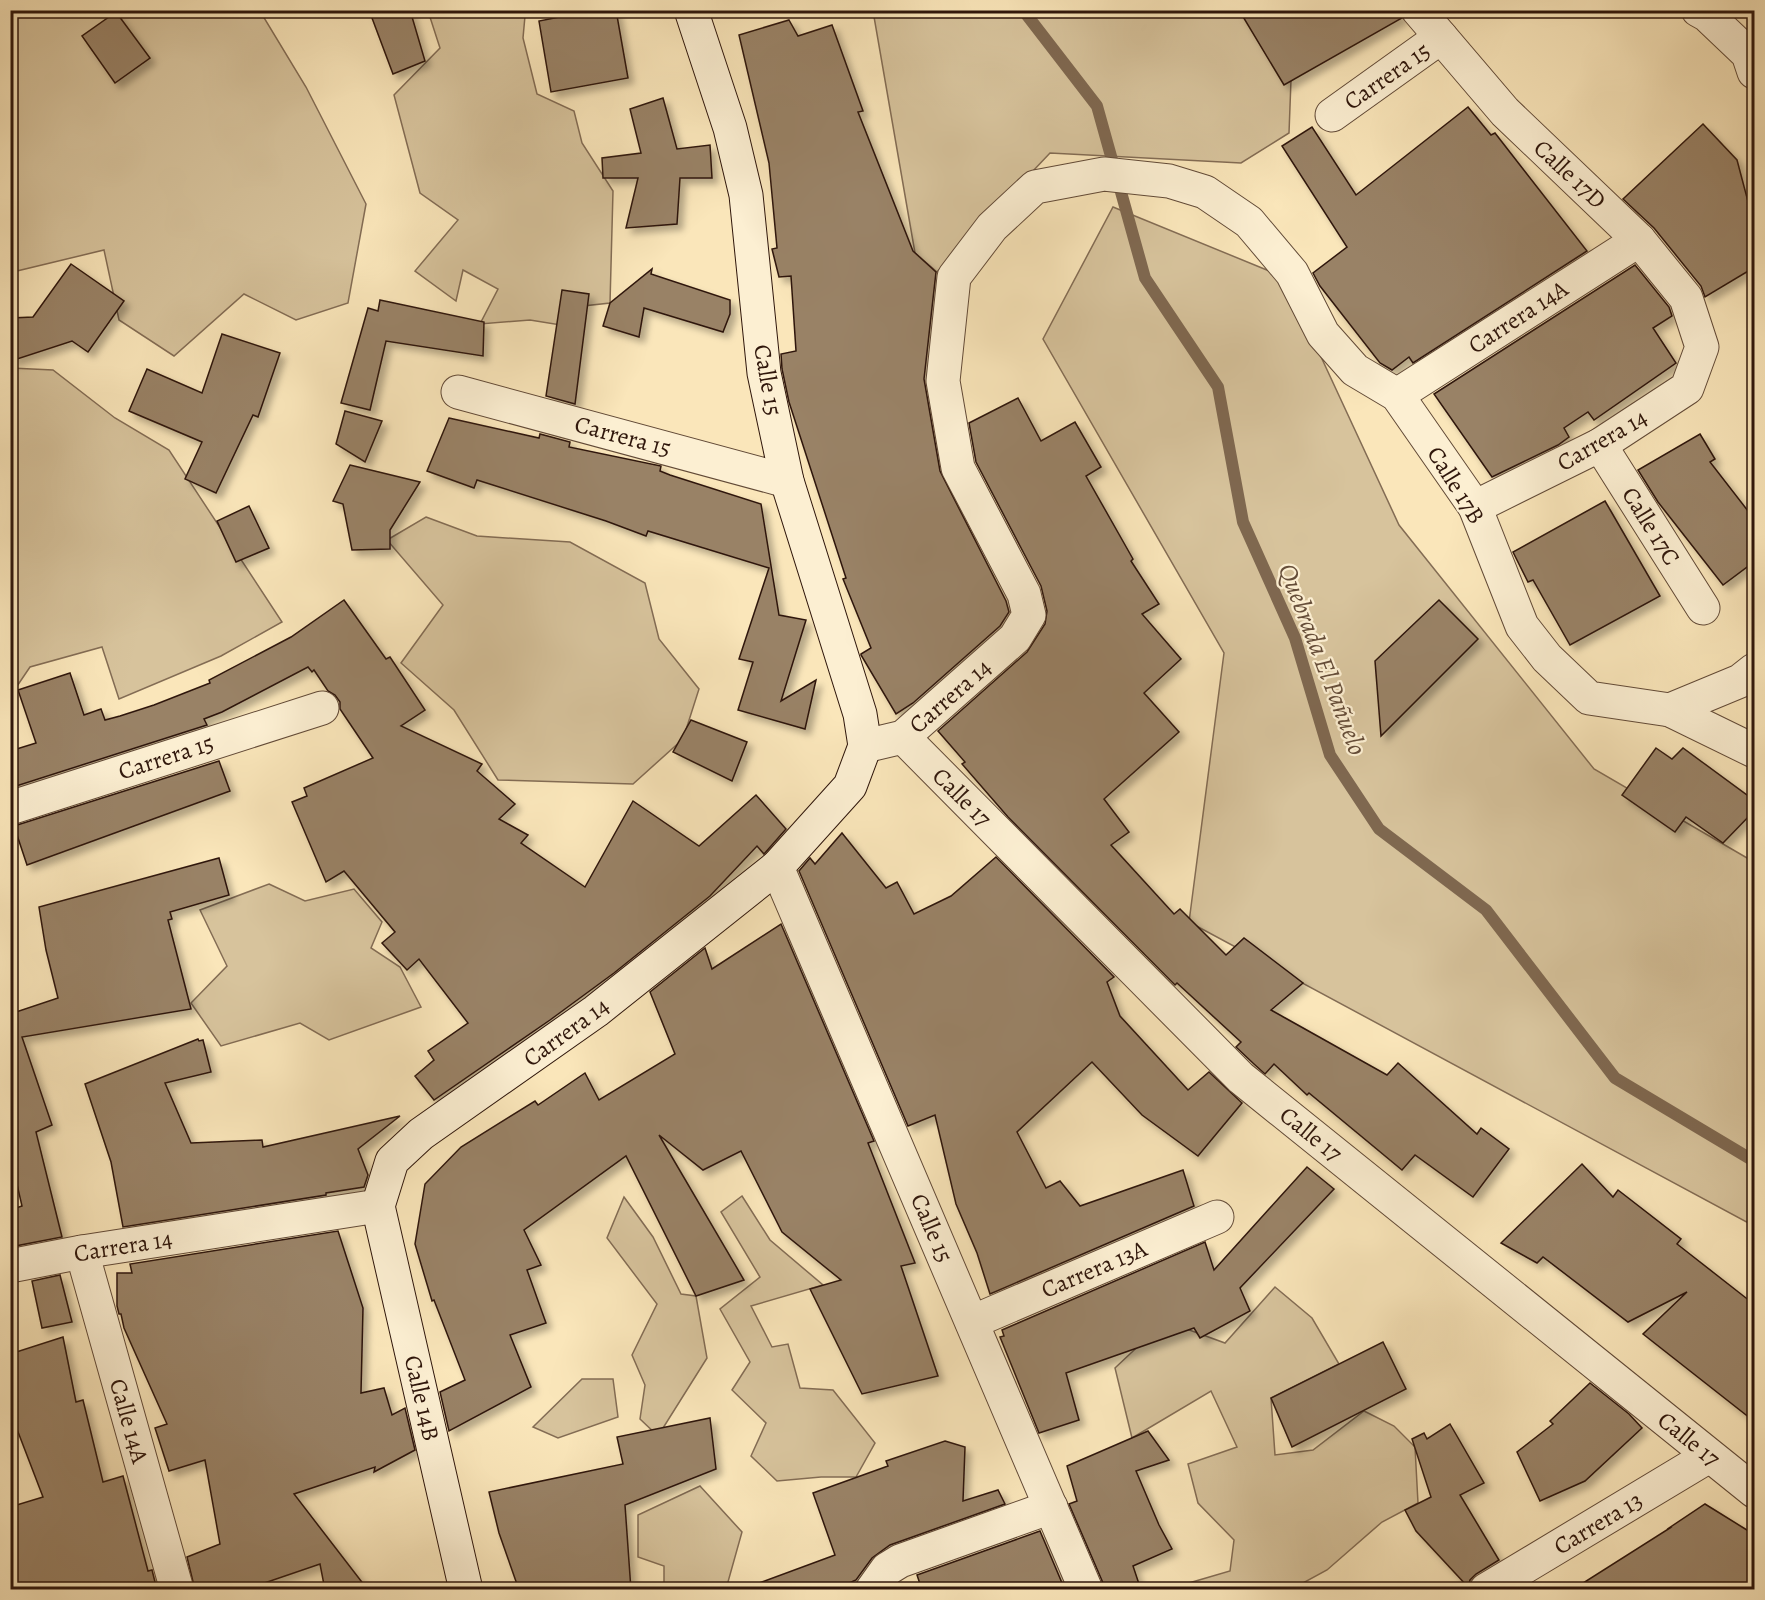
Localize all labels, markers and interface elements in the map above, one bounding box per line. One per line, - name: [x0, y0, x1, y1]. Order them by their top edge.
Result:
- street label: Carrera 15: [1337, 35, 1437, 117]
- street label: Calle 17D: [1527, 132, 1613, 216]
- street label: Carrera 14A: [1462, 272, 1575, 361]
- street label: Calle 15: [746, 342, 790, 418]
- street label: Carrera 14: [1551, 401, 1653, 479]
- street label: Carrera 15: [571, 408, 675, 464]
- street label: Calle 17B: [1420, 440, 1492, 530]
- street label: Calle 17C: [1614, 481, 1688, 571]
- water label: Quebrada El Pañuelo: [1270, 558, 1375, 760]
- street label: Carrera 14: [902, 651, 998, 741]
- street label: Carrera 15: [114, 727, 218, 787]
- street label: Calle 17: [925, 760, 999, 834]
- street label: Carrera 14: [517, 990, 616, 1074]
- street label: Calle 17: [1273, 1099, 1350, 1170]
- street label: Calle 15: [903, 1189, 961, 1267]
- street label: Carrera 14: [72, 1222, 175, 1270]
- street label: Carrera 13A: [1036, 1232, 1153, 1306]
- street label: Calle 14B: [397, 1352, 447, 1444]
- street label: Calle 14A: [102, 1375, 157, 1468]
- street label: Calle 17: [1651, 1404, 1728, 1475]
- street label: Carrera 13: [1548, 1484, 1648, 1562]

